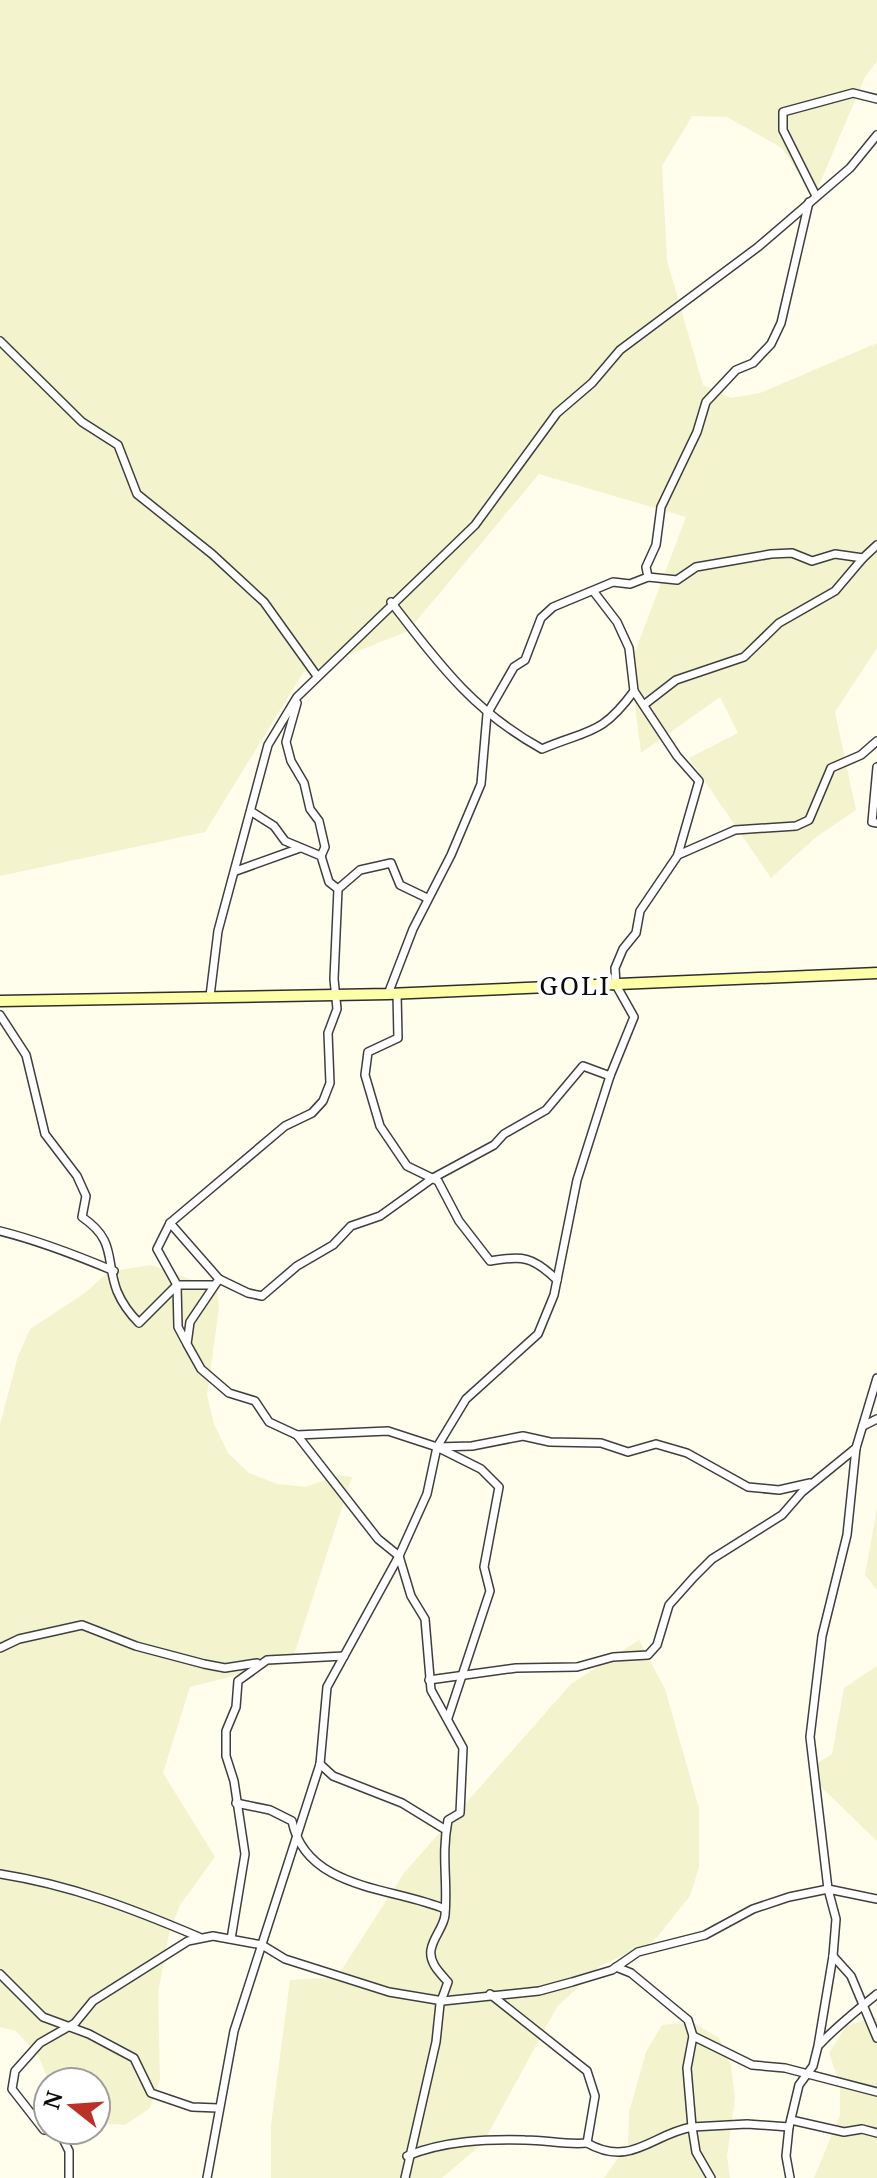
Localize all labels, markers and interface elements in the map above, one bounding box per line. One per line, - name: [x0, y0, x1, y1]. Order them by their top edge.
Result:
- district label: GOLI: [539, 967, 611, 1003]
- north arrow: [32, 2066, 112, 2146]
- text: N: [35, 2087, 69, 2113]

